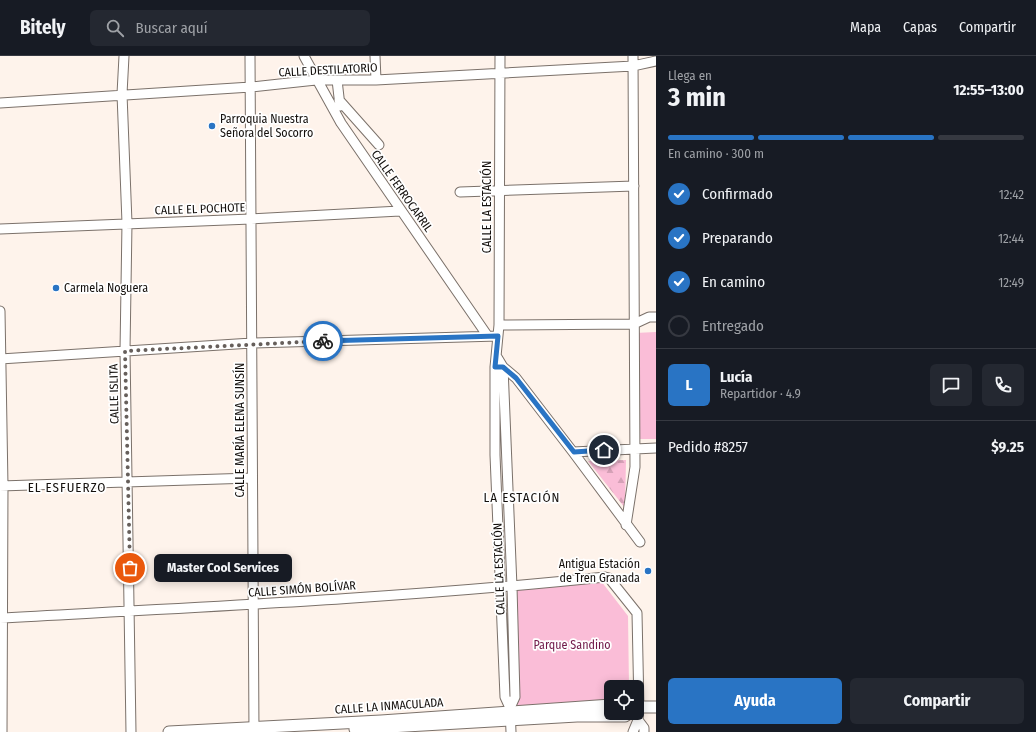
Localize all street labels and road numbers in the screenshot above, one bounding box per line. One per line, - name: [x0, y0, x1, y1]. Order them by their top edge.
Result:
- street label: CALLE DESTILATORIO: [278, 60, 378, 80]
- street label: CALLE FERROCARRIL: [368, 147, 436, 235]
- street label: CALLE LA ESTACIÓN: [479, 161, 494, 253]
- street label: CALLE EL POCHOTE: [154, 200, 246, 218]
- street label: CALLE ISLITA: [106, 363, 122, 424]
- street label: CALLE MARÍA ELENA SUNSÍN: [232, 363, 247, 497]
- street label: CALLE LA ESTACIÓN: [489, 523, 508, 615]
- street label: CALLE SIMÓN BOLÍVAR: [248, 577, 357, 600]
- street label: CALLE LA INMACULADA: [334, 695, 444, 717]

